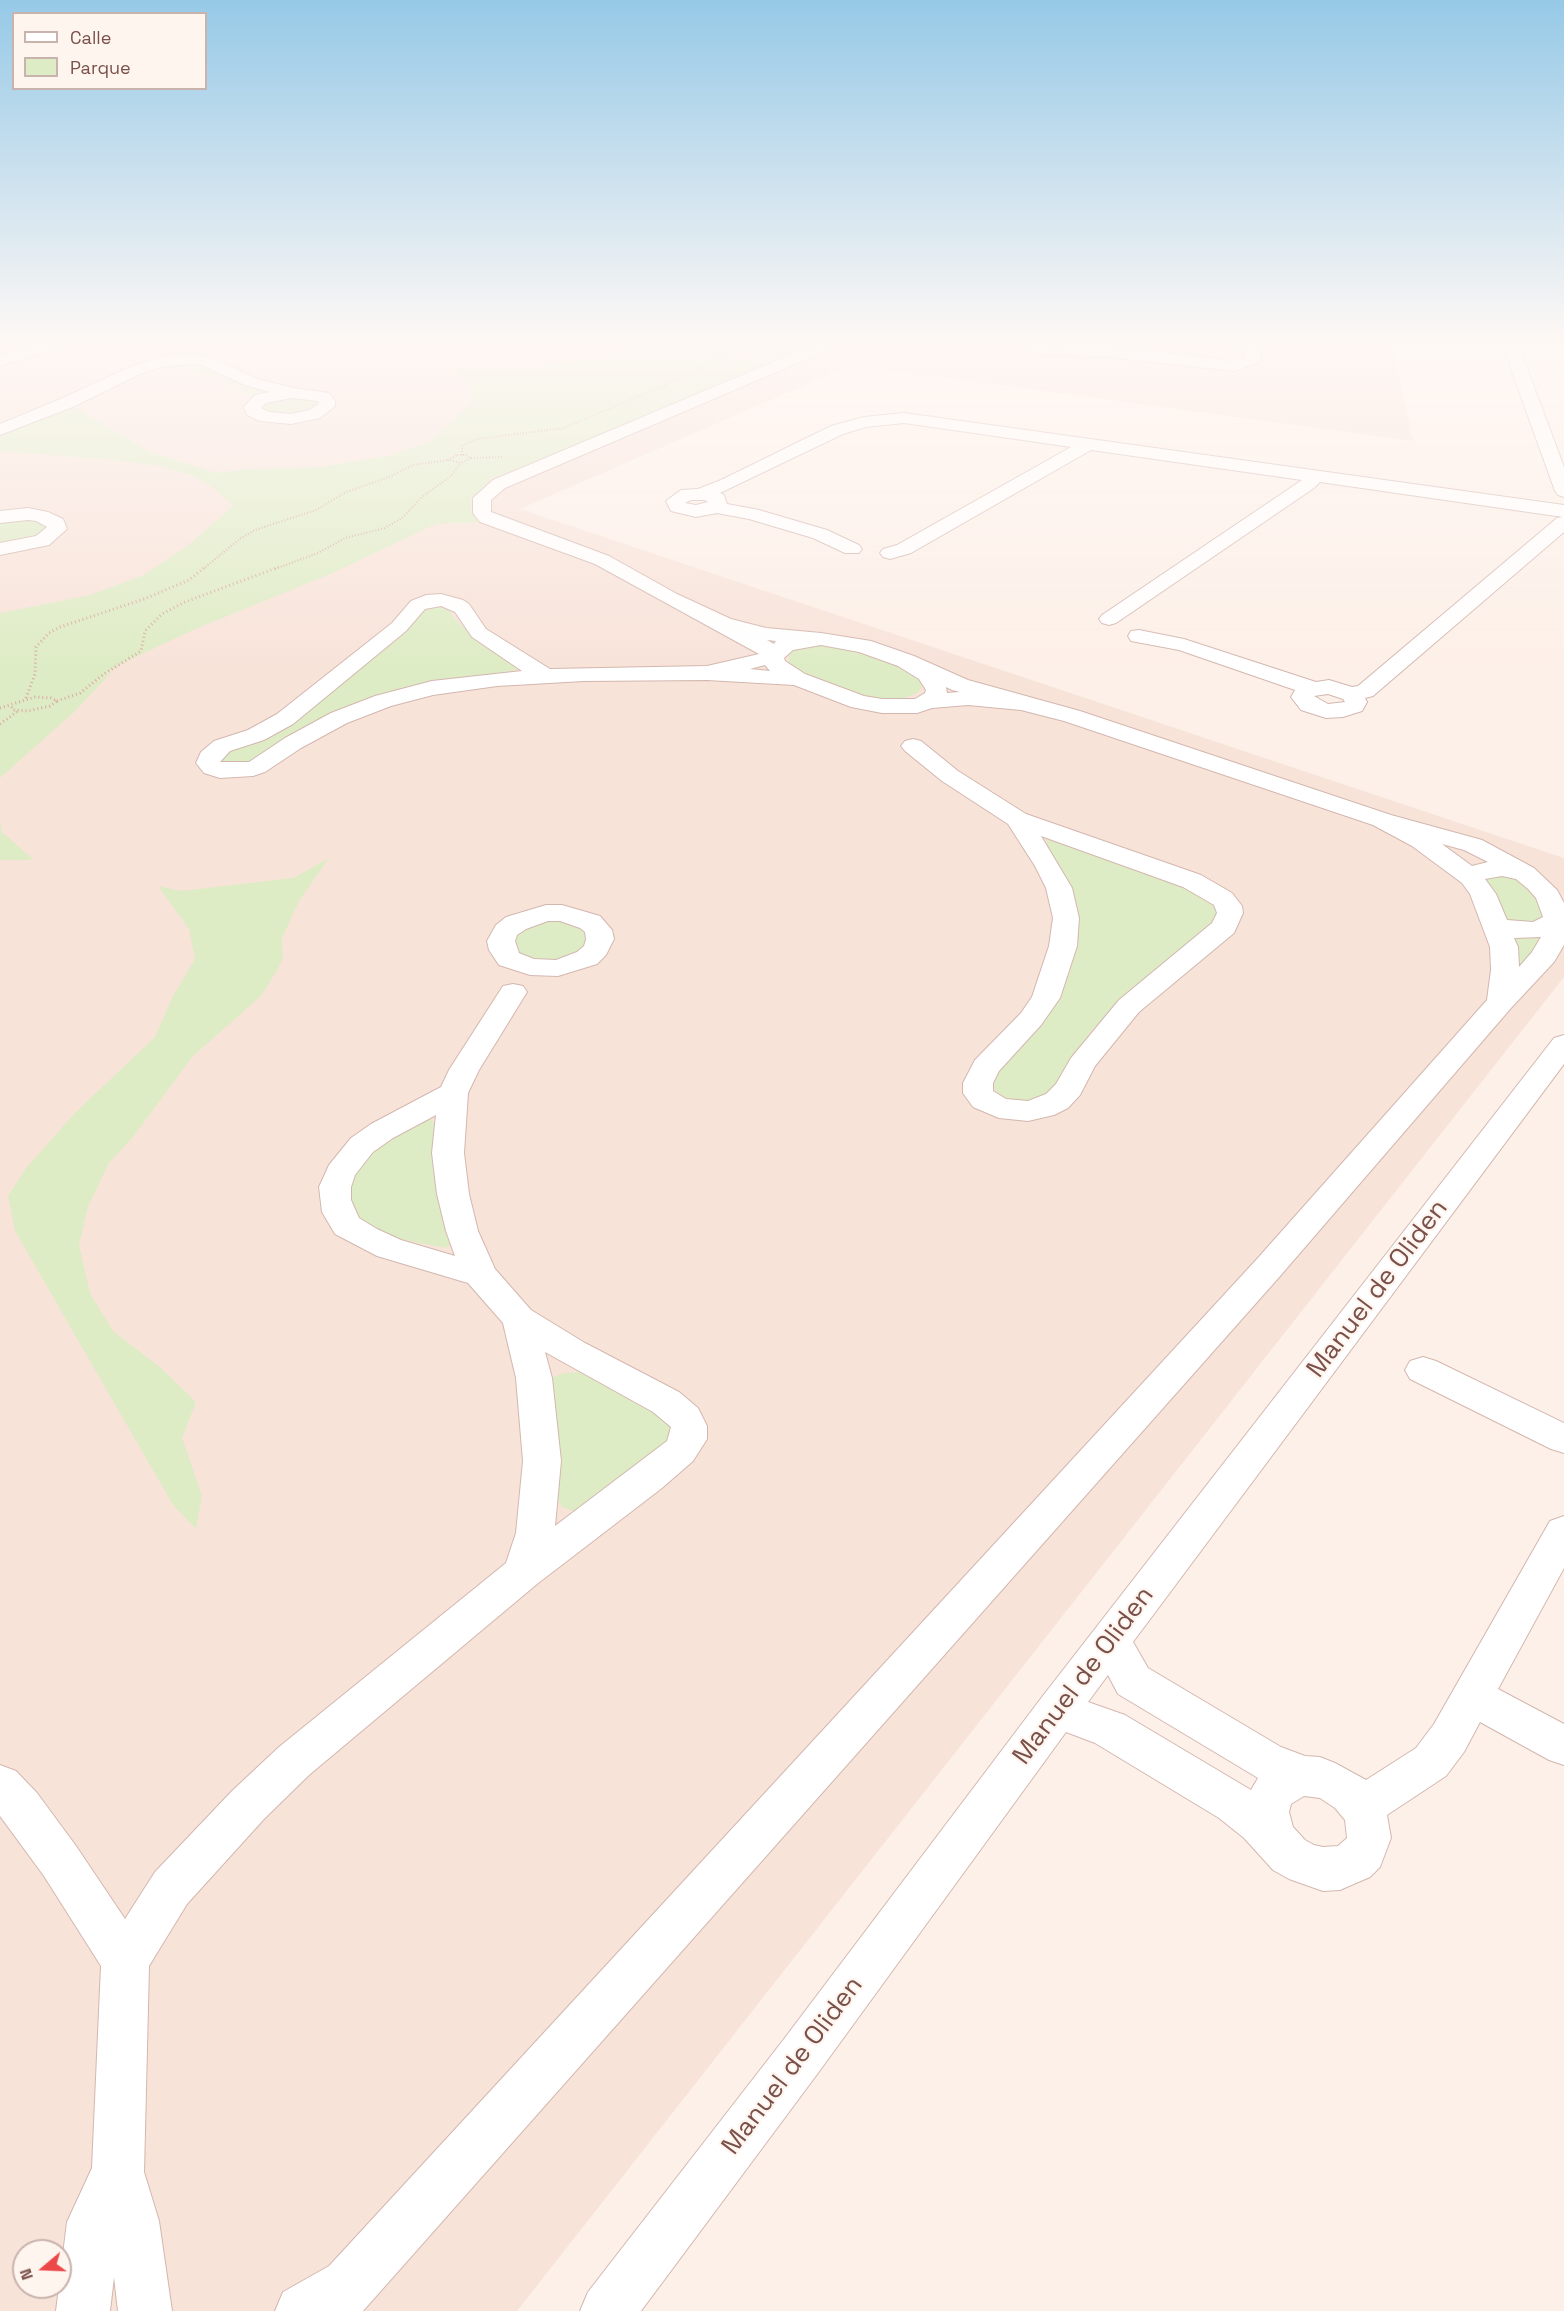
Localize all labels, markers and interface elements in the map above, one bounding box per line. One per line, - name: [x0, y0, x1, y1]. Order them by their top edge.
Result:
- legend: [12, 12, 207, 90]
- text: Calle: [70, 26, 111, 49]
- text: Parque: [70, 56, 131, 79]
- street label: Manuel de Oliden: [1301, 1194, 1455, 1384]
- street label: Manuel de Oliden: [1007, 1581, 1161, 1771]
- street label: Manuel de Oliden: [716, 1971, 870, 2161]
- north arrow: [12, 2239, 72, 2299]
- text: N: [15, 2266, 38, 2283]

